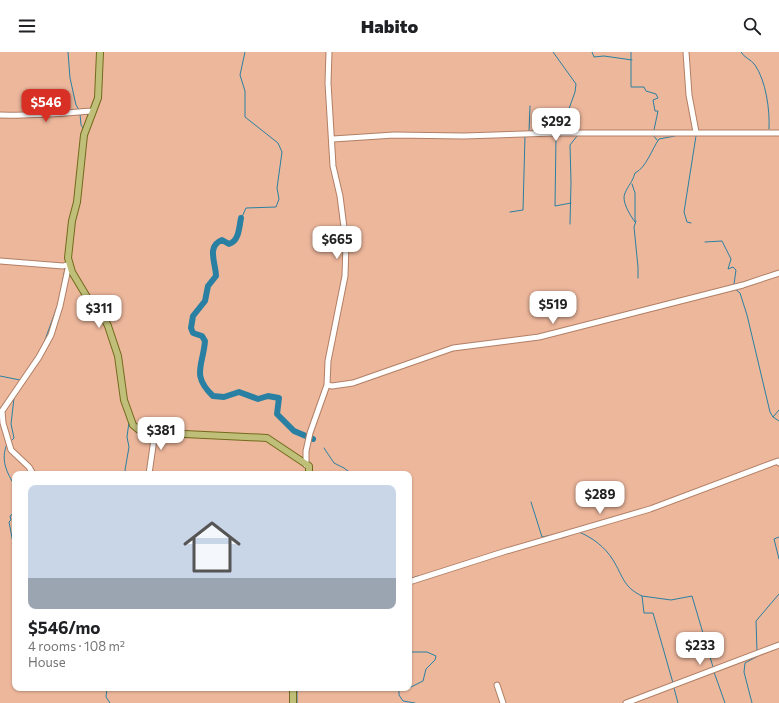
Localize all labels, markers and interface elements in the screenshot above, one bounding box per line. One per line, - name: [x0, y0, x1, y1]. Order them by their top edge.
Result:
- icon: menu: [16, 15, 38, 37]
- text: Habito: [361, 15, 418, 37]
- icon: search: [741, 15, 763, 37]
- pin: $546: [22, 89, 70, 123]
- text: $546: [30, 94, 62, 110]
- pin: $292: [532, 108, 580, 142]
- text: $292: [541, 113, 571, 129]
- pin: $665: [313, 226, 361, 260]
- text: $665: [321, 231, 353, 247]
- pin: $519: [529, 291, 577, 325]
- pin: $311: [75, 295, 123, 329]
- text: $519: [539, 296, 567, 312]
- text: $311: [86, 300, 112, 316]
- pin: $381: [137, 417, 185, 451]
- text: $381: [147, 422, 175, 438]
- pin: $289: [576, 481, 624, 515]
- text: $289: [585, 486, 615, 502]
- icon: home: [176, 511, 248, 583]
- text: $546/mo: [28, 617, 100, 638]
- pin: $233: [676, 632, 724, 666]
- text: $233: [685, 637, 715, 653]
- text: 4 rooms · 108 m²: [28, 638, 125, 654]
- text: House: [28, 654, 66, 670]

